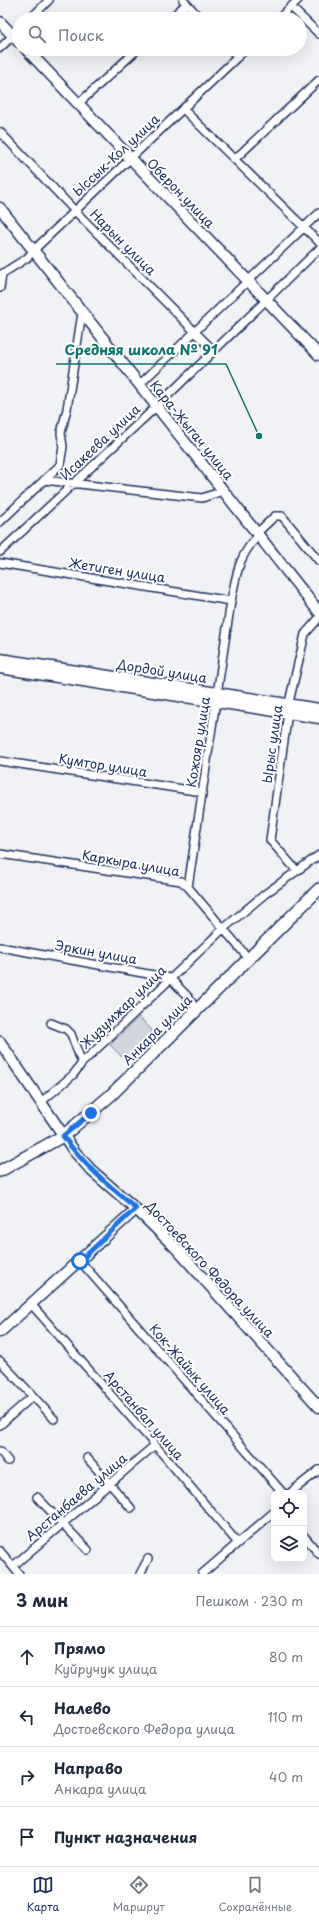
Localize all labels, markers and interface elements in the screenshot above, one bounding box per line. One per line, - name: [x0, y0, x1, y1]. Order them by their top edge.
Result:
- search box: [12, 12, 307, 56]
- icon: search: [26, 23, 48, 45]
- text: Поиск: [58, 23, 104, 46]
- street label: Ыссык-Кол улица: [68, 109, 164, 200]
- street label: Оберон улица: [143, 154, 220, 232]
- street label: Нарын улица: [86, 204, 161, 279]
- callout: Средняя школа № 91: [56, 338, 226, 364]
- text: Средняя школа № 91: [64, 339, 218, 360]
- street label: Кара-Жыгач улица: [146, 376, 239, 484]
- street label: Исакеева улица: [55, 399, 145, 484]
- street label: Жетиген улица: [67, 553, 167, 587]
- street label: Дордой улица: [115, 654, 209, 687]
- street label: Кожояр улица: [181, 694, 214, 789]
- street label: Ырыс улица: [257, 703, 286, 784]
- street label: Кумтор улица: [58, 748, 149, 781]
- street label: Каркыра улица: [81, 845, 182, 881]
- street label: Эркин улица: [54, 935, 139, 968]
- street label: Жузумжар улица: [75, 960, 170, 1053]
- street label: Анкара улица: [117, 990, 197, 1069]
- route end: [82, 1104, 100, 1122]
- street label: Достоевского Федора улица: [141, 1195, 280, 1342]
- route start: [71, 1252, 89, 1270]
- street label: Кок-Жайык улица: [145, 1319, 236, 1419]
- street label: Арстанбап улица: [100, 1366, 189, 1464]
- street label: Арстанбаева улица: [21, 1448, 131, 1545]
- map controls: [271, 1490, 307, 1562]
- button: locate: [271, 1490, 307, 1526]
- button: layers: [271, 1526, 307, 1562]
- text: 3 мин: [16, 1587, 68, 1613]
- text: Пешком · 230 m: [195, 1591, 303, 1610]
- text: Прямо: [54, 1636, 105, 1659]
- icon: ahead: [16, 1646, 38, 1668]
- text: 80 m: [269, 1647, 303, 1666]
- text: Куйручук улица: [54, 1659, 157, 1678]
- text: Налево: [54, 1696, 111, 1719]
- icon: left: [16, 1706, 38, 1728]
- text: 110 m: [268, 1707, 303, 1726]
- text: Достоевского Федора улица: [54, 1719, 235, 1738]
- text: Направо: [54, 1756, 123, 1779]
- icon: right: [16, 1766, 38, 1788]
- text: 40 m: [269, 1767, 303, 1786]
- text: Анкара улица: [54, 1779, 146, 1798]
- text: Пункт назначения: [54, 1825, 197, 1848]
- icon: arrive: [16, 1826, 38, 1848]
- tab: Карта: [27, 1874, 59, 1915]
- tab: Маршрут: [113, 1874, 165, 1915]
- tab: Сохранённые: [219, 1874, 292, 1915]

